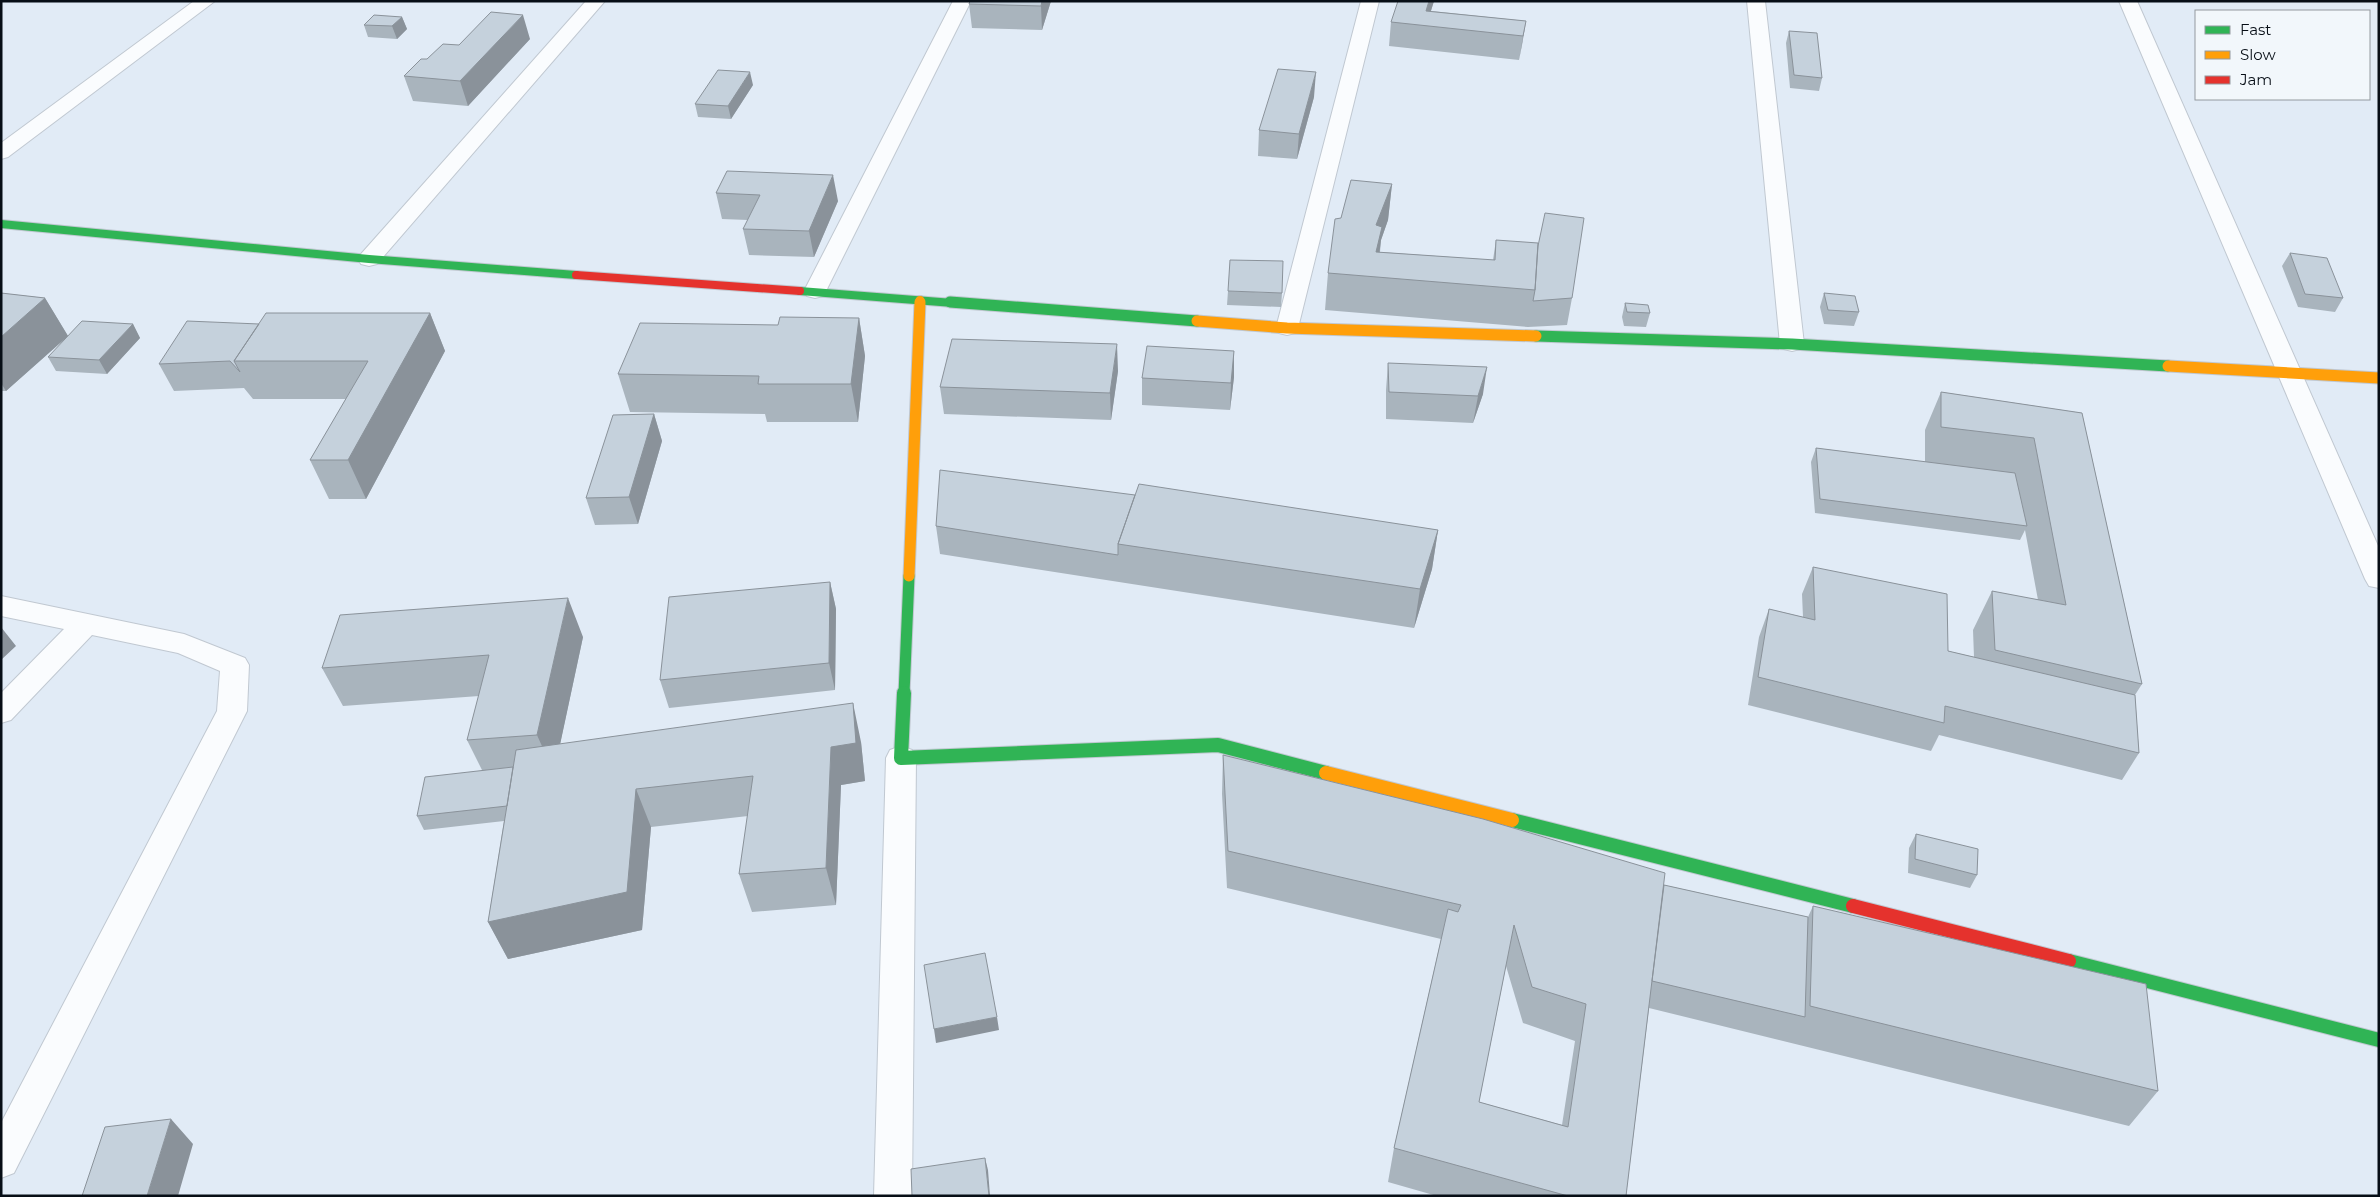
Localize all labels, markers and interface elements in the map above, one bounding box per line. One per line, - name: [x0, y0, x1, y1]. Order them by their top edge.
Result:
- legend: [2195, 10, 2370, 100]
- text: Fast: [2240, 20, 2271, 39]
- text: Slow: [2240, 45, 2276, 64]
- text: Jam: [2239, 70, 2272, 89]

